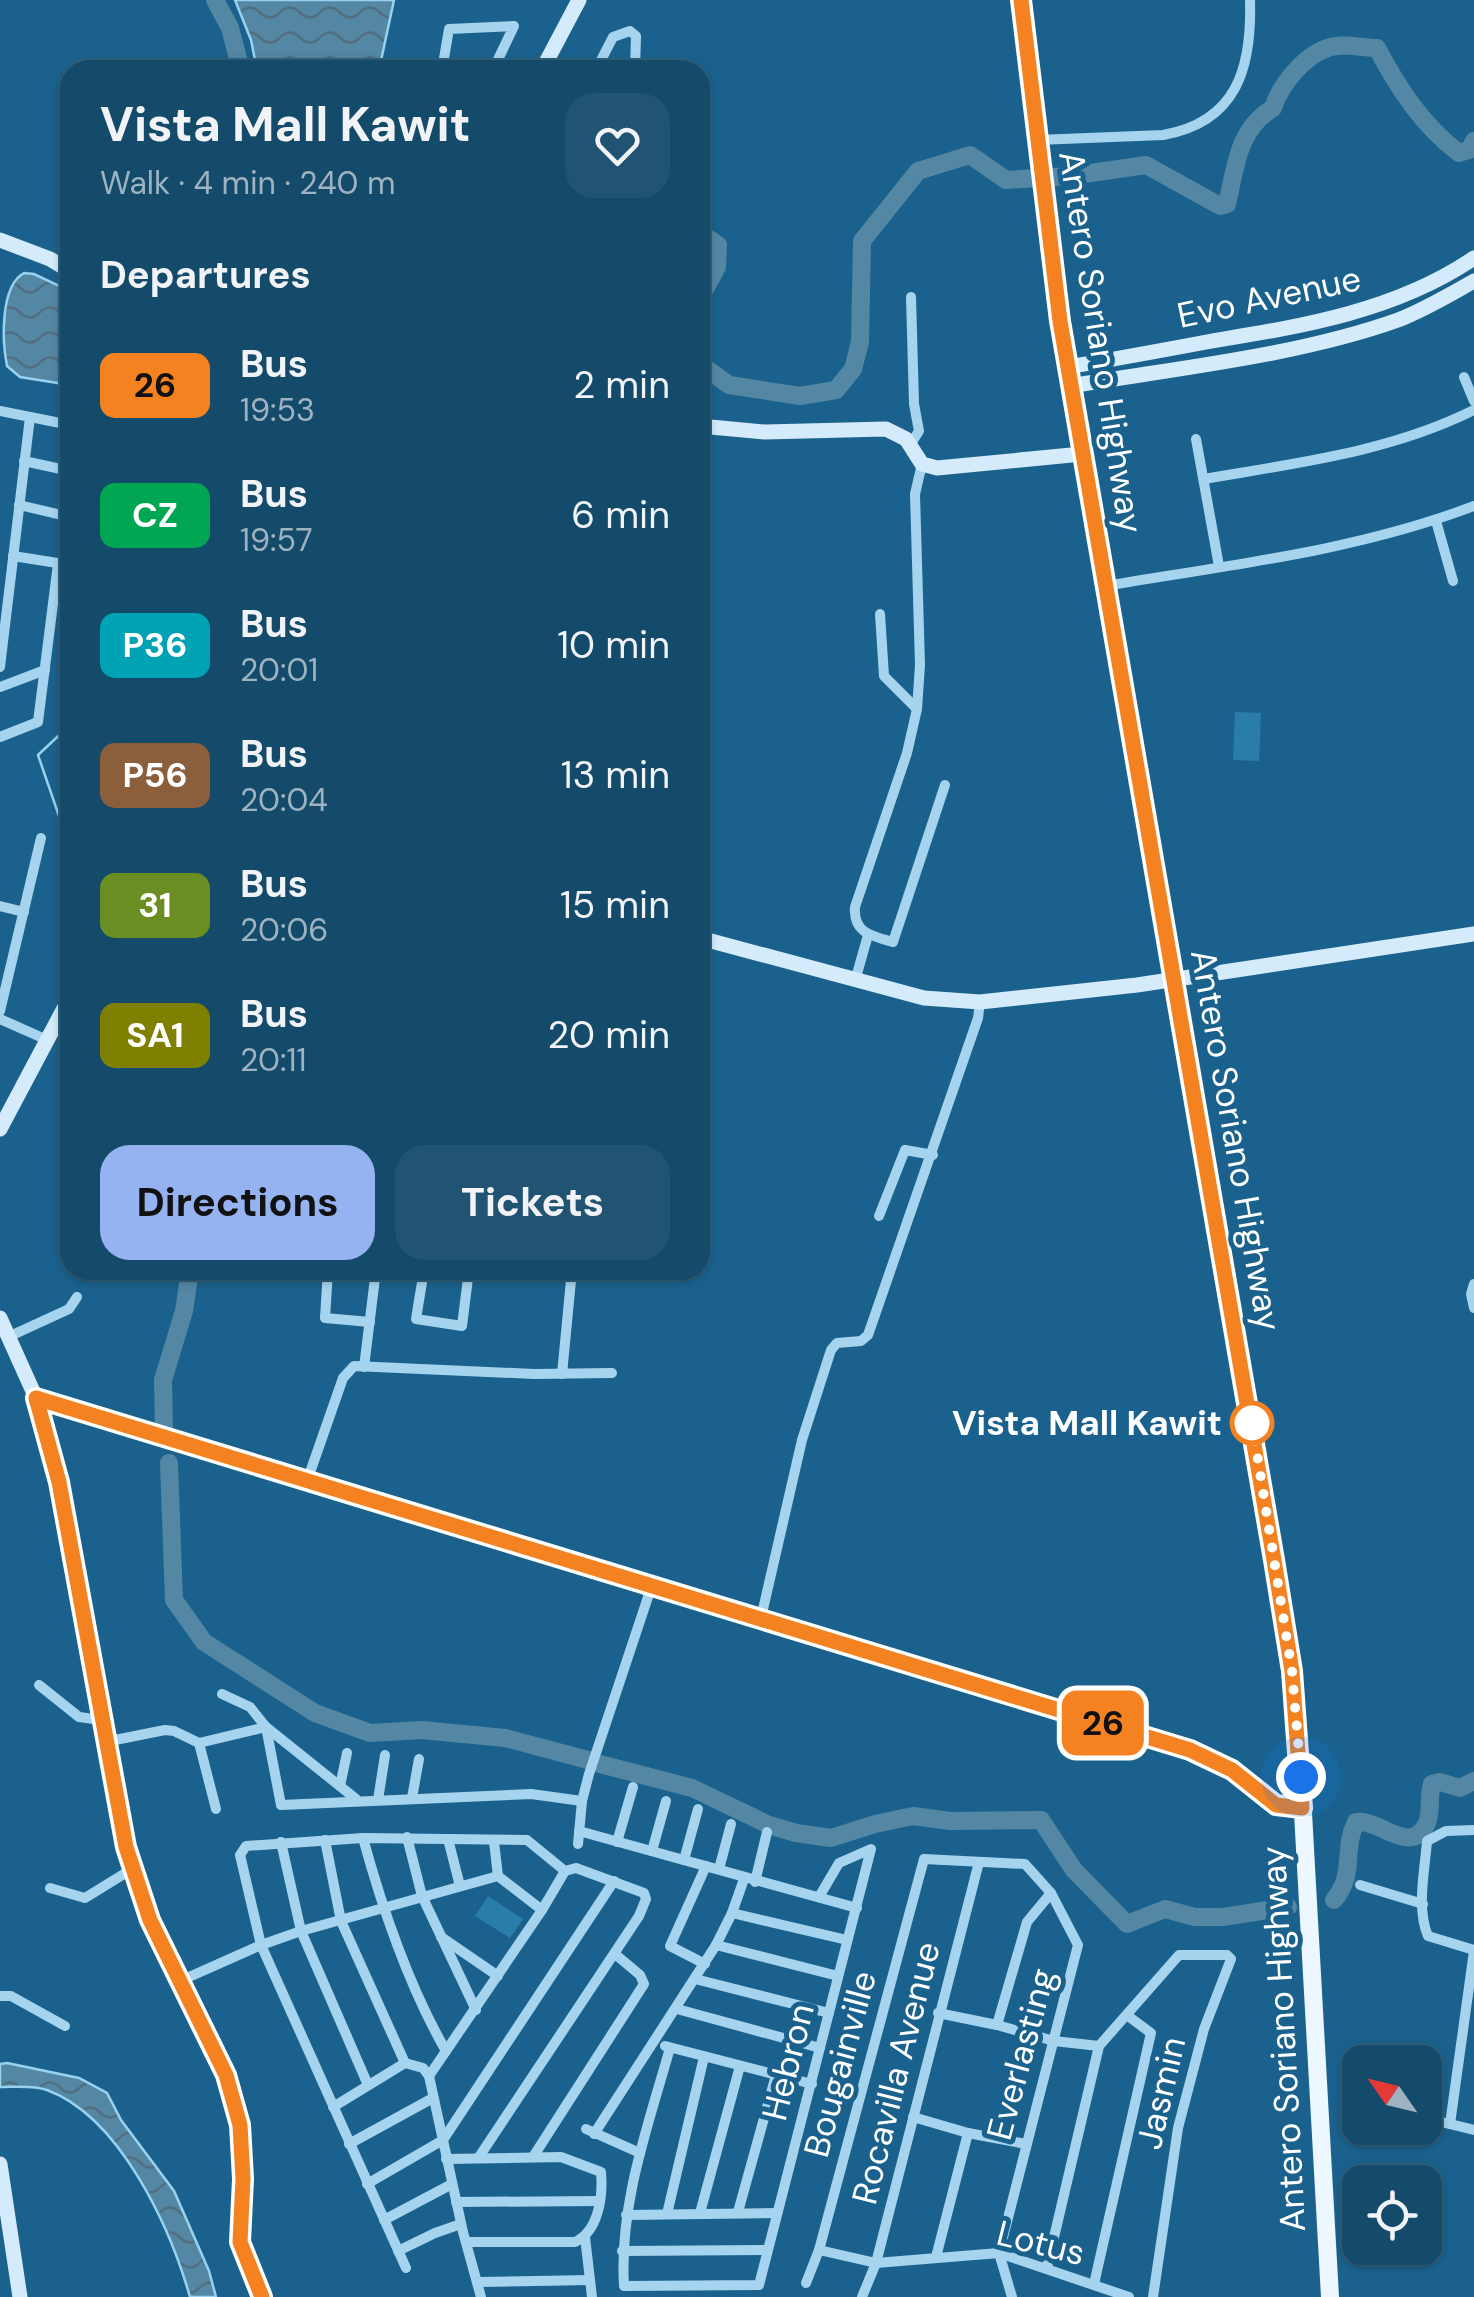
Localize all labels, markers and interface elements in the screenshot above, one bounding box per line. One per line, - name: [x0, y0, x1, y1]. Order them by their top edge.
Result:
- text: Vista Mall Kawit: [100, 93, 470, 156]
- button: heart: [565, 93, 670, 198]
- street label: Antero Soriano Highway: [1048, 148, 1154, 536]
- text: Walk · 4 min · 240 m: [100, 162, 396, 204]
- text: Departures: [100, 250, 311, 300]
- street label: Evo Avenue: [1173, 255, 1365, 339]
- text: Bus: [240, 339, 308, 389]
- text: 2 min: [573, 360, 670, 410]
- text: 26: [134, 362, 176, 408]
- text: 19:53: [240, 389, 315, 431]
- text: Bus: [240, 469, 308, 519]
- text: 6 min: [571, 490, 670, 540]
- text: CZ: [132, 492, 178, 538]
- text: 19:57: [240, 519, 313, 561]
- text: Bus: [240, 599, 308, 649]
- text: 10 min: [557, 620, 670, 670]
- text: P36: [123, 622, 187, 668]
- text: 20:01: [240, 649, 318, 691]
- text: Bus: [240, 729, 308, 779]
- text: 13 min: [561, 750, 670, 800]
- text: P56: [122, 752, 188, 798]
- text: 20:04: [240, 779, 328, 821]
- text: Bus: [240, 859, 308, 909]
- text: 15 min: [560, 880, 670, 930]
- text: 31: [138, 882, 172, 928]
- text: 20:06: [240, 909, 328, 951]
- street label: Antero Soriano Highway: [1180, 946, 1292, 1334]
- text: Bus: [240, 989, 308, 1039]
- text: 20 min: [548, 1010, 670, 1060]
- text: SA1: [126, 1012, 184, 1058]
- text: 20:11: [240, 1039, 306, 1081]
- button: Directions: [100, 1145, 375, 1260]
- button: Tickets: [395, 1145, 670, 1260]
- place label: Vista Mall Kawit: [952, 1400, 1222, 1446]
- marker: Vista Mall Kawit: [1231, 1402, 1273, 1444]
- line badge: 26: [1058, 1690, 1148, 1756]
- text: 26: [1082, 1700, 1124, 1746]
- your location: [1276, 1752, 1326, 1802]
- street label: Antero Soriano Highway: [1250, 1845, 1316, 2233]
- street label: Rocavilla Avenue: [841, 1937, 951, 2209]
- street label: Everlasting: [976, 1963, 1066, 2145]
- street label: Bougainville: [793, 1966, 887, 2162]
- street label: Hebron: [751, 1999, 825, 2125]
- street label: Jasmin: [1126, 2032, 1196, 2154]
- north arrow: [1342, 2045, 1442, 2145]
- map controls: [1342, 2045, 1442, 2265]
- button: locate: [1342, 2165, 1442, 2265]
- street label: Lotus: [992, 2210, 1090, 2276]

